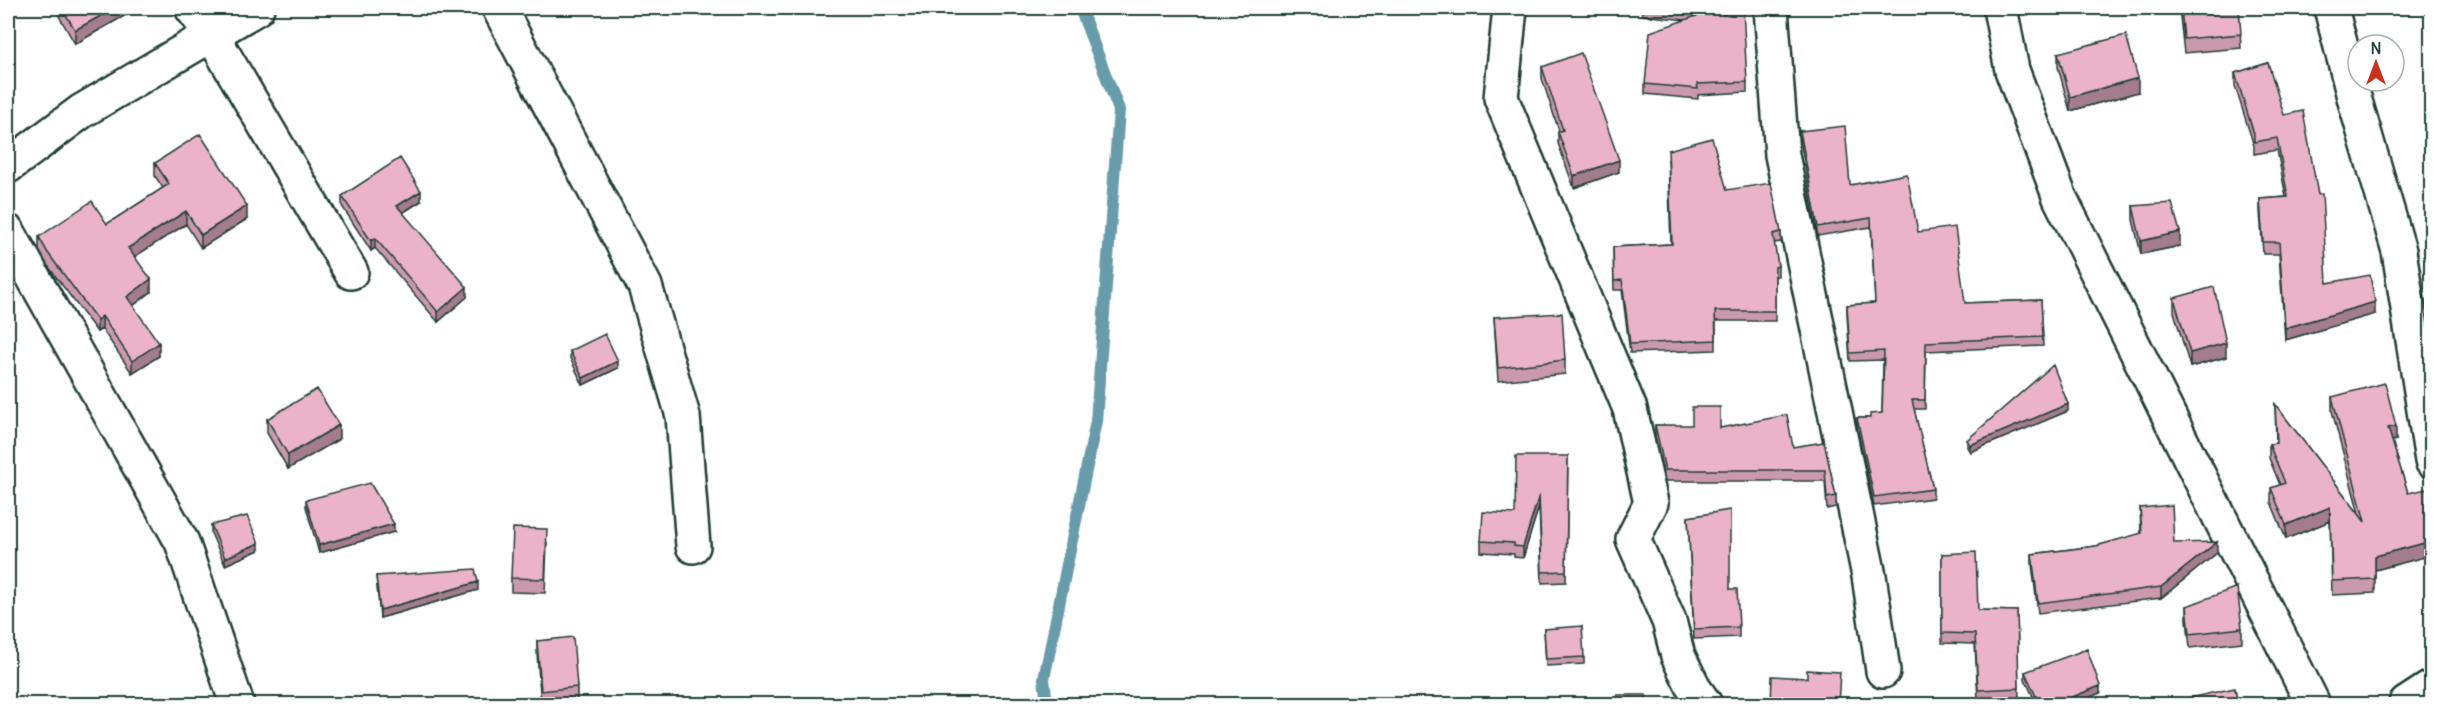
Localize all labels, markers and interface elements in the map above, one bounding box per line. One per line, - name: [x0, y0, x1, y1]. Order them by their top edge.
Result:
- north arrow: [2346, 33, 2406, 93]
- text: N: [2370, 38, 2382, 58]

